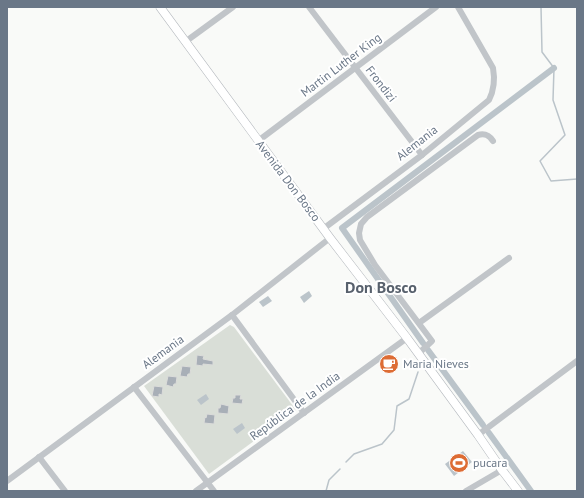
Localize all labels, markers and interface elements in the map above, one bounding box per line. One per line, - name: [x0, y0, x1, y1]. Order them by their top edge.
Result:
- street label: Martin Luther King: [297, 29, 384, 100]
- street label: Frondizi: [363, 63, 400, 105]
- street label: Alemania: [393, 122, 440, 163]
- street label: Avenida Don Bosco: [253, 137, 324, 224]
- district label: Don Bosco: [345, 277, 417, 297]
- street label: Alemania: [139, 331, 187, 372]
- cafe icon: Maria Nieves: [378, 353, 400, 375]
- place label: Maria Nieves: [403, 356, 469, 371]
- street label: República de la India: [247, 368, 343, 443]
- sports icon: pucara: [448, 452, 470, 474]
- place label: pucara: [473, 455, 507, 470]

